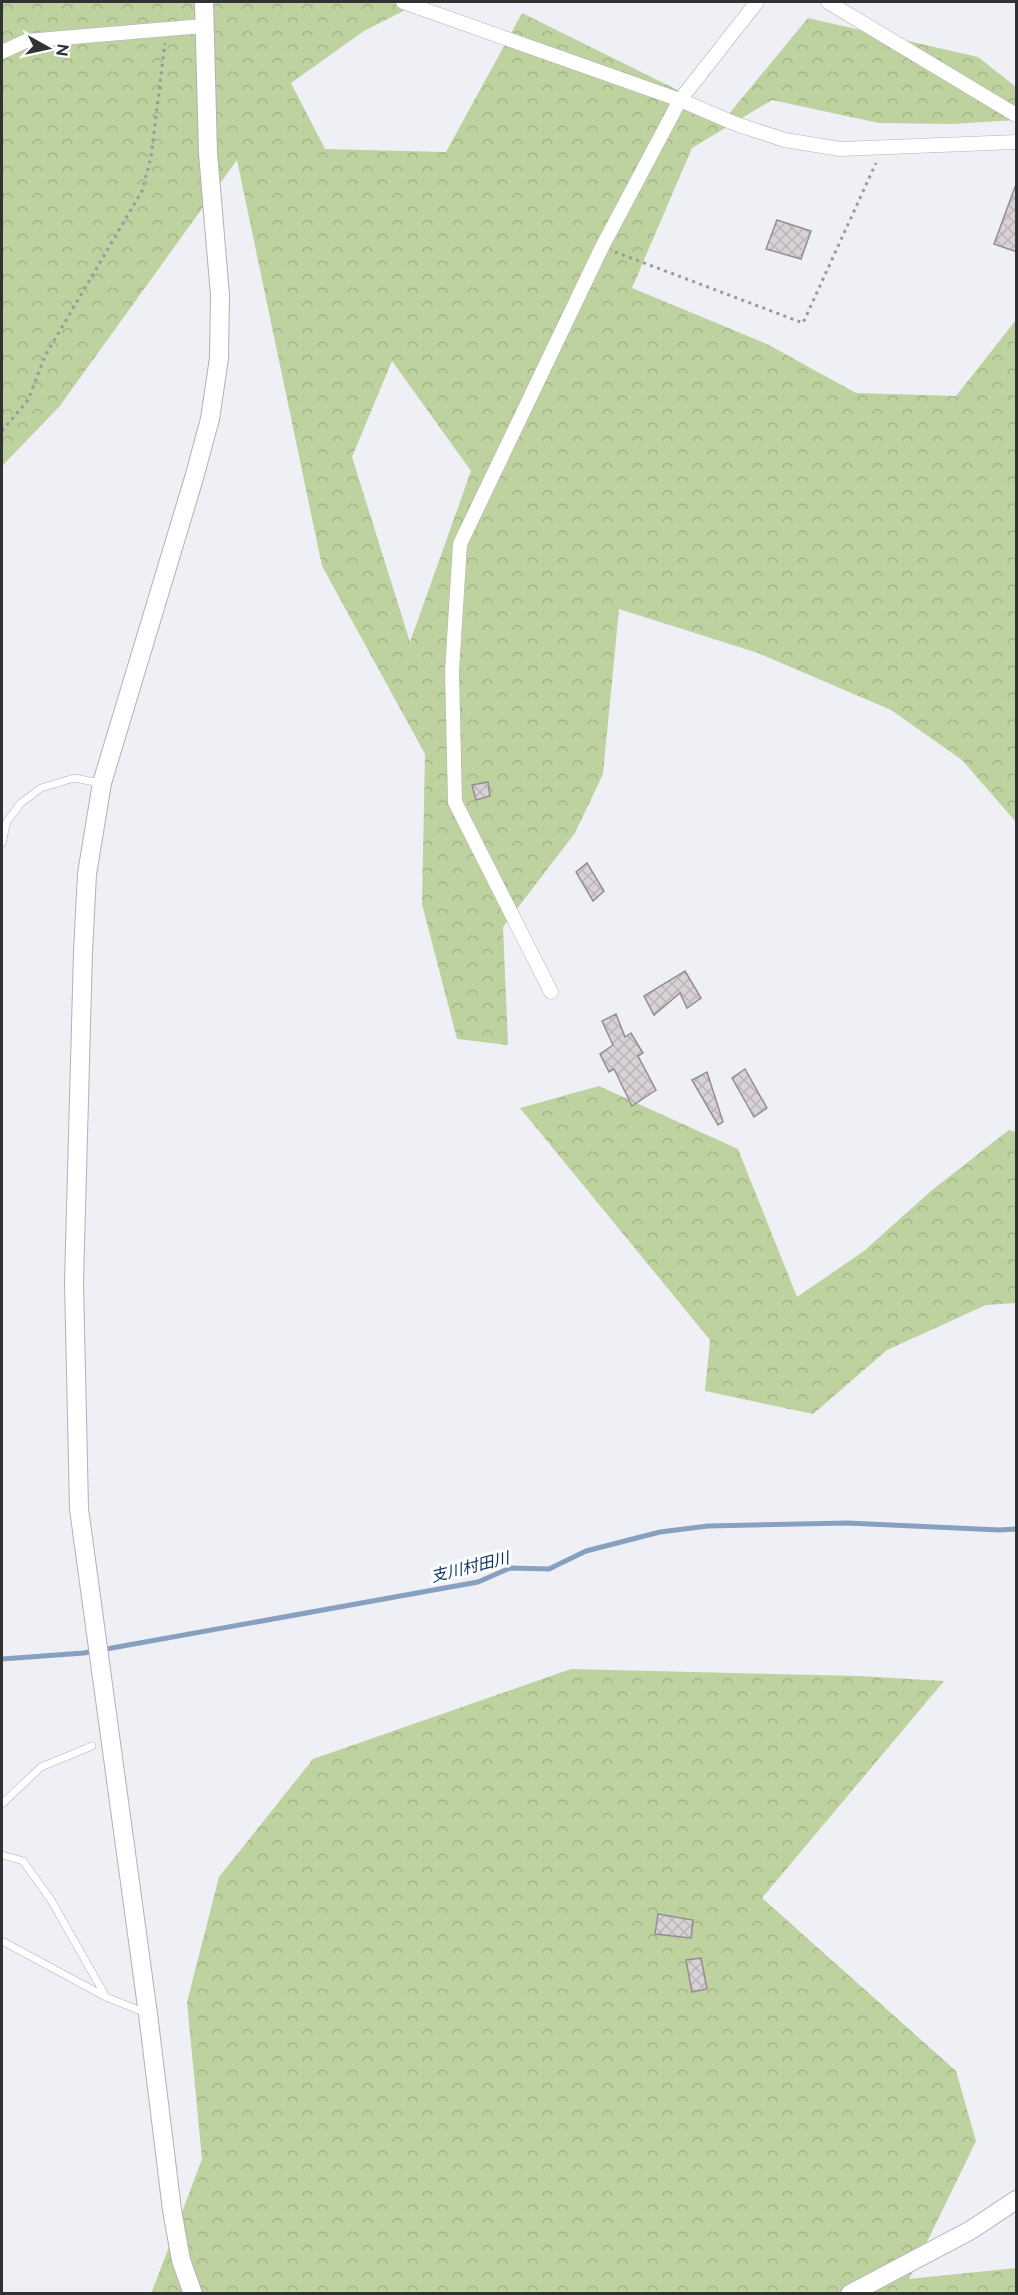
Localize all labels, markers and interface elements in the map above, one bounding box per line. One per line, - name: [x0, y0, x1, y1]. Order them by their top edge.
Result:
- north arrow: [18, 18, 78, 78]
- text: N: [52, 43, 73, 57]
- water label: 支川村田川: [429, 1548, 513, 1586]

